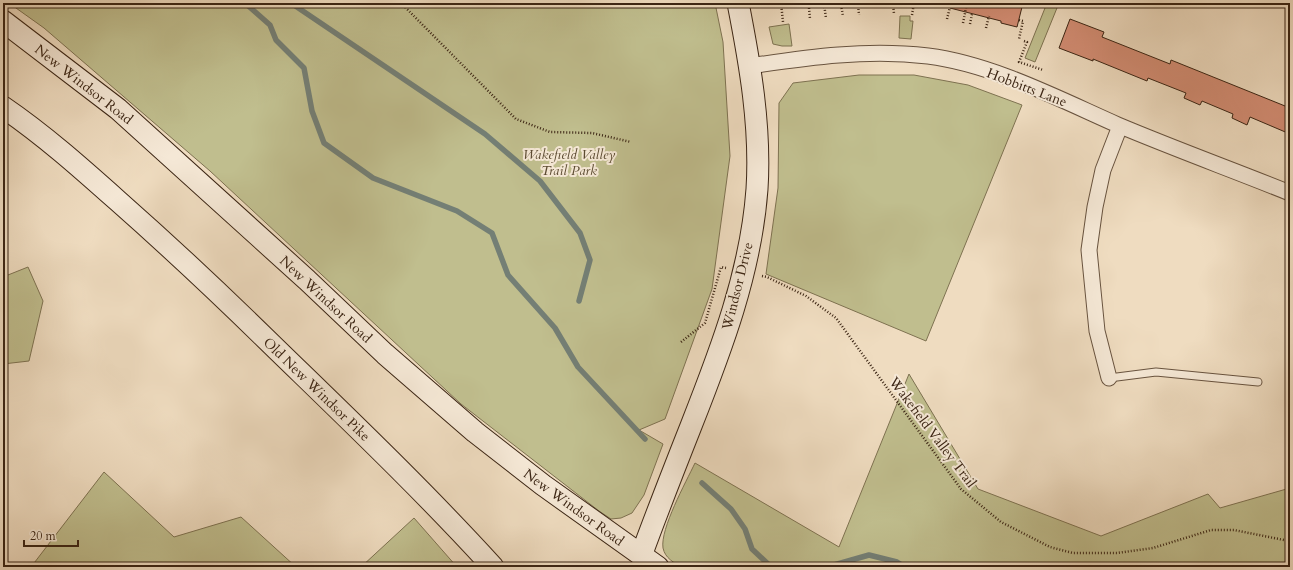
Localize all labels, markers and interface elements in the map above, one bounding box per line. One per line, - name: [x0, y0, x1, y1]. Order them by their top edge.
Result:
- street label: New Windsor Road: [31, 40, 137, 129]
- street label: Hobbitts Lane: [984, 63, 1070, 111]
- park label: Wakefield Valley Trail Park: [523, 145, 615, 180]
- street label: Windsor Drive: [717, 240, 758, 333]
- street label: New Windsor Road: [275, 252, 376, 348]
- street label: Old New Windsor Pike: [259, 333, 374, 446]
- street label: Wakefield Valley Trail: [884, 372, 981, 492]
- street label: New Windsor Road: [520, 464, 628, 551]
- scale bar: [24, 522, 78, 548]
- text: 20 m: [30, 528, 57, 544]

